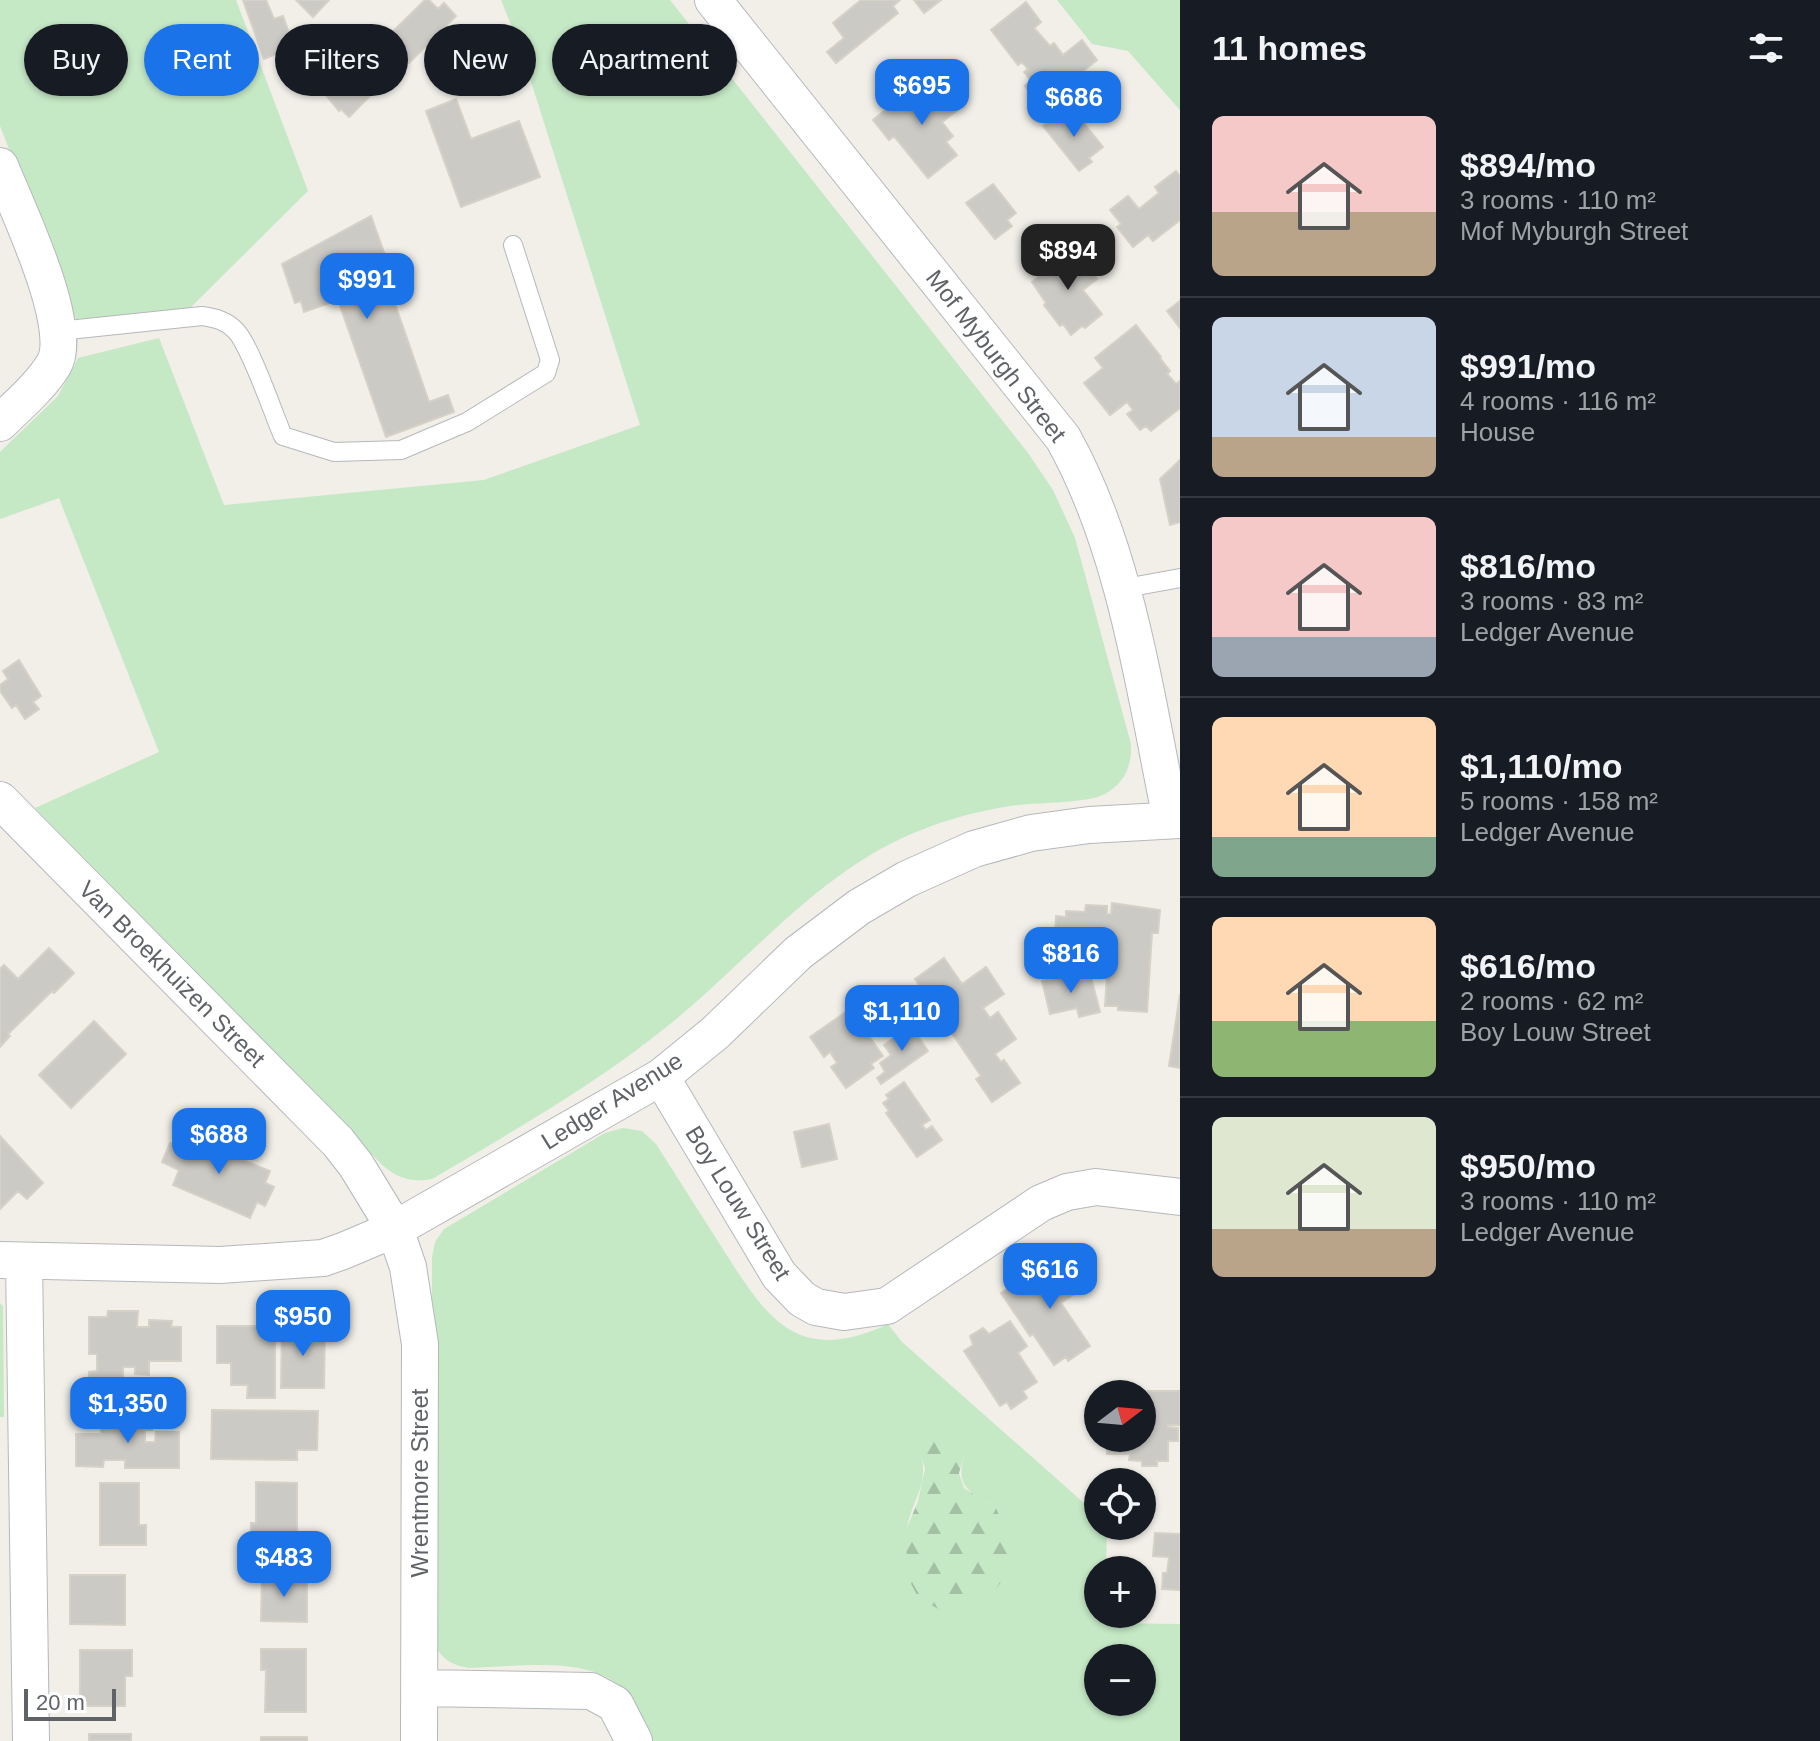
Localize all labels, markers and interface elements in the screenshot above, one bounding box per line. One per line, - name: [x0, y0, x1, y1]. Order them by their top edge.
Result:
- chip: Buy: [24, 24, 128, 96]
- chip: Rent: [144, 24, 259, 96]
- chip: Filters: [275, 24, 408, 96]
- chip: New: [424, 24, 536, 96]
- chip: Apartment: [552, 24, 737, 96]
- icon: filters: [1744, 26, 1788, 70]
- text: 11 homes: [1212, 29, 1367, 67]
- pin: $695: [875, 59, 969, 127]
- text: $695: [893, 70, 951, 100]
- pin: $686: [1027, 71, 1121, 139]
- text: $686: [1045, 82, 1103, 112]
- text: $894/mo: [1460, 146, 1596, 184]
- icon: home: [1276, 148, 1372, 244]
- text: 3 rooms · 110 m²: [1460, 185, 1656, 215]
- text: Mof Myburgh Street: [1460, 216, 1688, 246]
- pin: $894: [1021, 224, 1115, 292]
- text: $894: [1039, 235, 1097, 265]
- pin: $991: [320, 253, 414, 321]
- text: $991: [338, 264, 396, 294]
- street label: Mof Myburgh Street: [921, 264, 1072, 447]
- text: $991/mo: [1460, 347, 1596, 385]
- icon: home: [1276, 349, 1372, 445]
- text: 4 rooms · 116 m²: [1460, 386, 1656, 416]
- text: House: [1460, 417, 1535, 447]
- text: $816/mo: [1460, 547, 1596, 585]
- icon: home: [1276, 549, 1372, 645]
- text: 3 rooms · 83 m²: [1460, 586, 1644, 616]
- text: Ledger Avenue: [1460, 617, 1634, 647]
- text: $1,110/mo: [1460, 747, 1623, 785]
- icon: home: [1276, 749, 1372, 845]
- text: 5 rooms · 158 m²: [1460, 786, 1658, 816]
- text: Ledger Avenue: [1460, 817, 1634, 847]
- street label: Van Broekhuizen Street: [74, 875, 271, 1072]
- pin: $816: [1024, 927, 1118, 995]
- text: $816: [1042, 938, 1100, 968]
- text: $616/mo: [1460, 947, 1596, 985]
- icon: home: [1276, 949, 1372, 1045]
- pin: $1,110: [837, 985, 967, 1053]
- text: 2 rooms · 62 m²: [1460, 986, 1644, 1016]
- text: $1,110: [863, 996, 941, 1026]
- text: Boy Louw Street: [1460, 1017, 1651, 1047]
- street label: Ledger Avenue: [536, 1046, 687, 1155]
- pin: $688: [172, 1108, 266, 1176]
- text: $688: [190, 1119, 248, 1149]
- street label: Boy Louw Street: [680, 1121, 797, 1285]
- text: $950/mo: [1460, 1147, 1596, 1185]
- icon: home: [1276, 1149, 1372, 1245]
- text: 3 rooms · 110 m²: [1460, 1186, 1656, 1216]
- text: Ledger Avenue: [1460, 1217, 1634, 1247]
- pin: $616: [1003, 1243, 1097, 1311]
- text: $616: [1021, 1254, 1079, 1284]
- pin: $950: [256, 1290, 350, 1358]
- text: $950: [274, 1301, 332, 1331]
- pin: $1,350: [63, 1377, 193, 1445]
- north arrow: [1084, 1380, 1156, 1452]
- map controls: [1084, 1380, 1156, 1716]
- text: $1,350: [88, 1388, 168, 1418]
- street label: Wrentmore Street: [406, 1388, 433, 1577]
- button: locate: [1084, 1468, 1156, 1540]
- pin: $483: [237, 1531, 331, 1599]
- text: $483: [255, 1542, 313, 1572]
- button: +: [1084, 1556, 1156, 1628]
- button: −: [1084, 1644, 1156, 1716]
- scale bar: [24, 1685, 116, 1721]
- text: 20 m: [36, 1690, 85, 1715]

